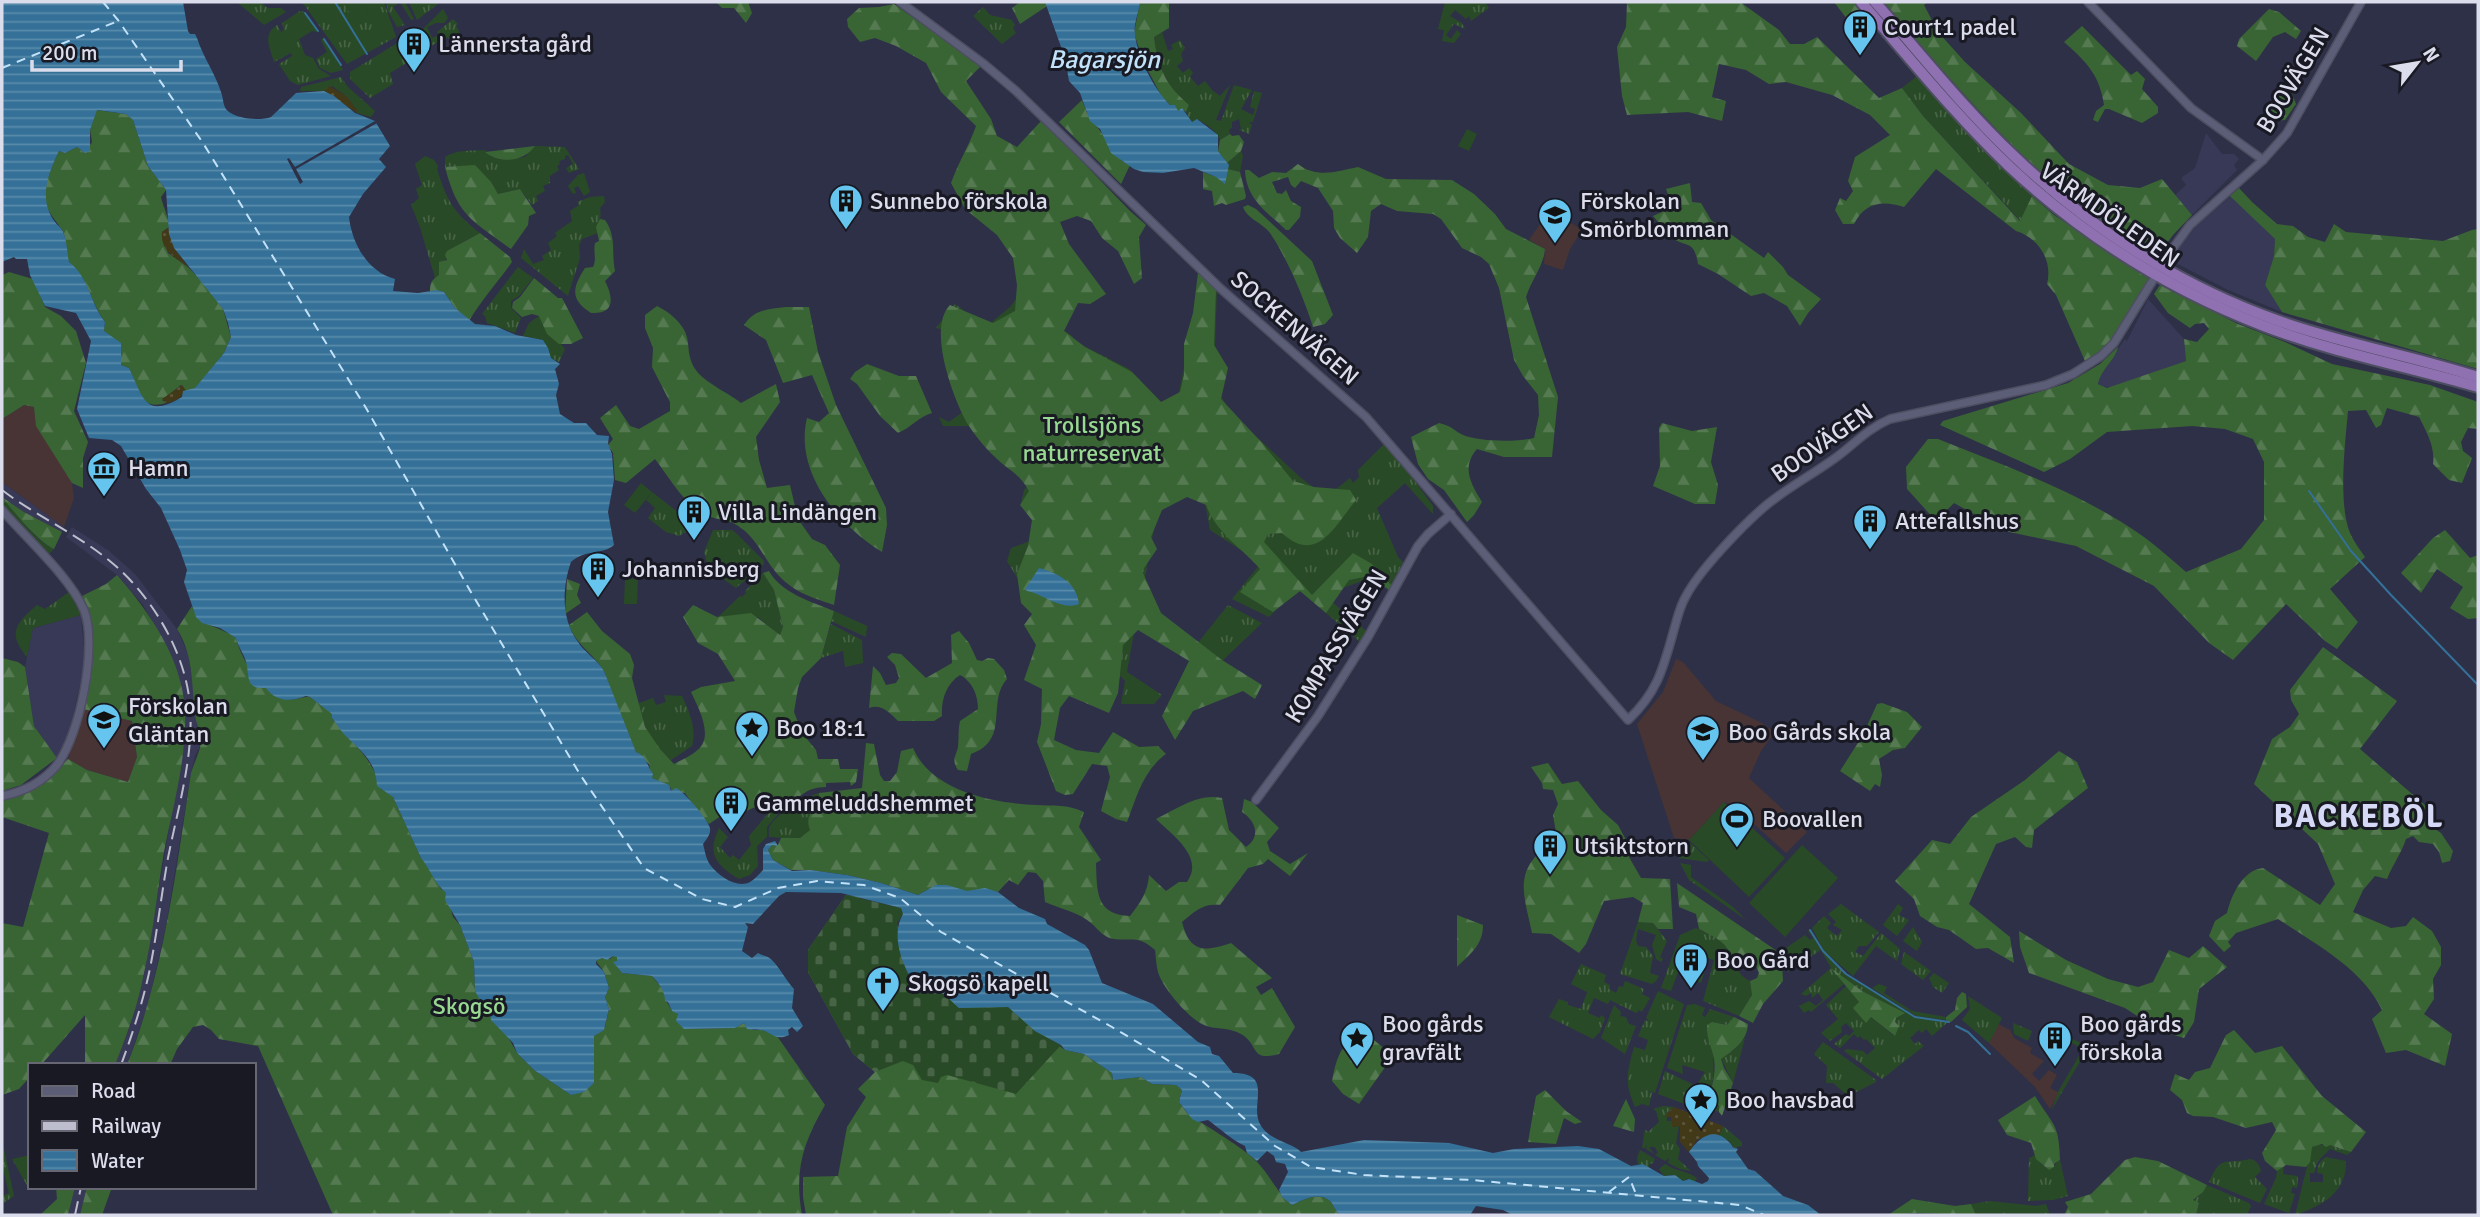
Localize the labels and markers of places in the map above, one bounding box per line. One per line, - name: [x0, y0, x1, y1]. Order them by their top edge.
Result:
- building icon: Court1 padel: [1841, 8, 1879, 57]
- place label: Court1 padel: [1884, 12, 2016, 42]
- building icon: Lännersta gård: [395, 25, 433, 74]
- place label: Lännersta gård: [438, 29, 592, 59]
- building icon: Sunnebo förskola: [827, 182, 865, 231]
- place label: Sunnebo förskola: [870, 186, 1048, 216]
- place label: Förskolan Smörblomman: [1580, 186, 1729, 244]
- school or university icon: Förskolan Smörblomman: [1536, 196, 1574, 245]
- museum icon: Hamn: [85, 449, 123, 498]
- place label: Hamn: [128, 453, 189, 483]
- building icon: Villa Lindängen: [675, 493, 713, 542]
- place label: Villa Lindängen: [718, 497, 877, 527]
- building icon: Attefallshus: [1851, 502, 1889, 551]
- place label: Attefallshus: [1895, 506, 2019, 536]
- building icon: Johannisberg: [579, 550, 617, 599]
- place label: Johannisberg: [622, 554, 760, 584]
- place label: Förskolan Gläntan: [128, 691, 228, 749]
- school or university icon: Förskolan Gläntan: [85, 701, 123, 750]
- place icon: Boo 18:1: [733, 709, 771, 758]
- place label: Boo 18:1: [776, 713, 866, 743]
- school or university icon: Boo Gårds skola: [1684, 713, 1722, 762]
- place label: Boo Gårds skola: [1728, 717, 1891, 747]
- building icon: Gammeluddshemmet: [712, 784, 750, 833]
- place label: Gammeluddshemmet: [756, 788, 973, 818]
- sports icon: Boovallen: [1718, 800, 1756, 849]
- place label: Boovallen: [1762, 804, 1863, 834]
- building icon: Utsiktstorn: [1531, 827, 1569, 876]
- place label: Utsiktstorn: [1574, 831, 1689, 861]
- building icon: Boo Gård: [1672, 941, 1710, 990]
- place label: Boo Gård: [1716, 945, 1810, 975]
- church icon: Skogsö kapell: [864, 964, 902, 1013]
- place label: Skogsö kapell: [908, 968, 1049, 998]
- place label: Boo gårds gravfält: [1382, 1009, 1483, 1067]
- place label: Boo gårds förskola: [2080, 1009, 2181, 1067]
- place icon: Boo gårds gravfält: [1338, 1019, 1376, 1068]
- building icon: Boo gårds förskola: [2036, 1019, 2074, 1068]
- place icon: Boo havsbad: [1682, 1081, 1720, 1130]
- place label: Boo havsbad: [1726, 1085, 1855, 1115]

